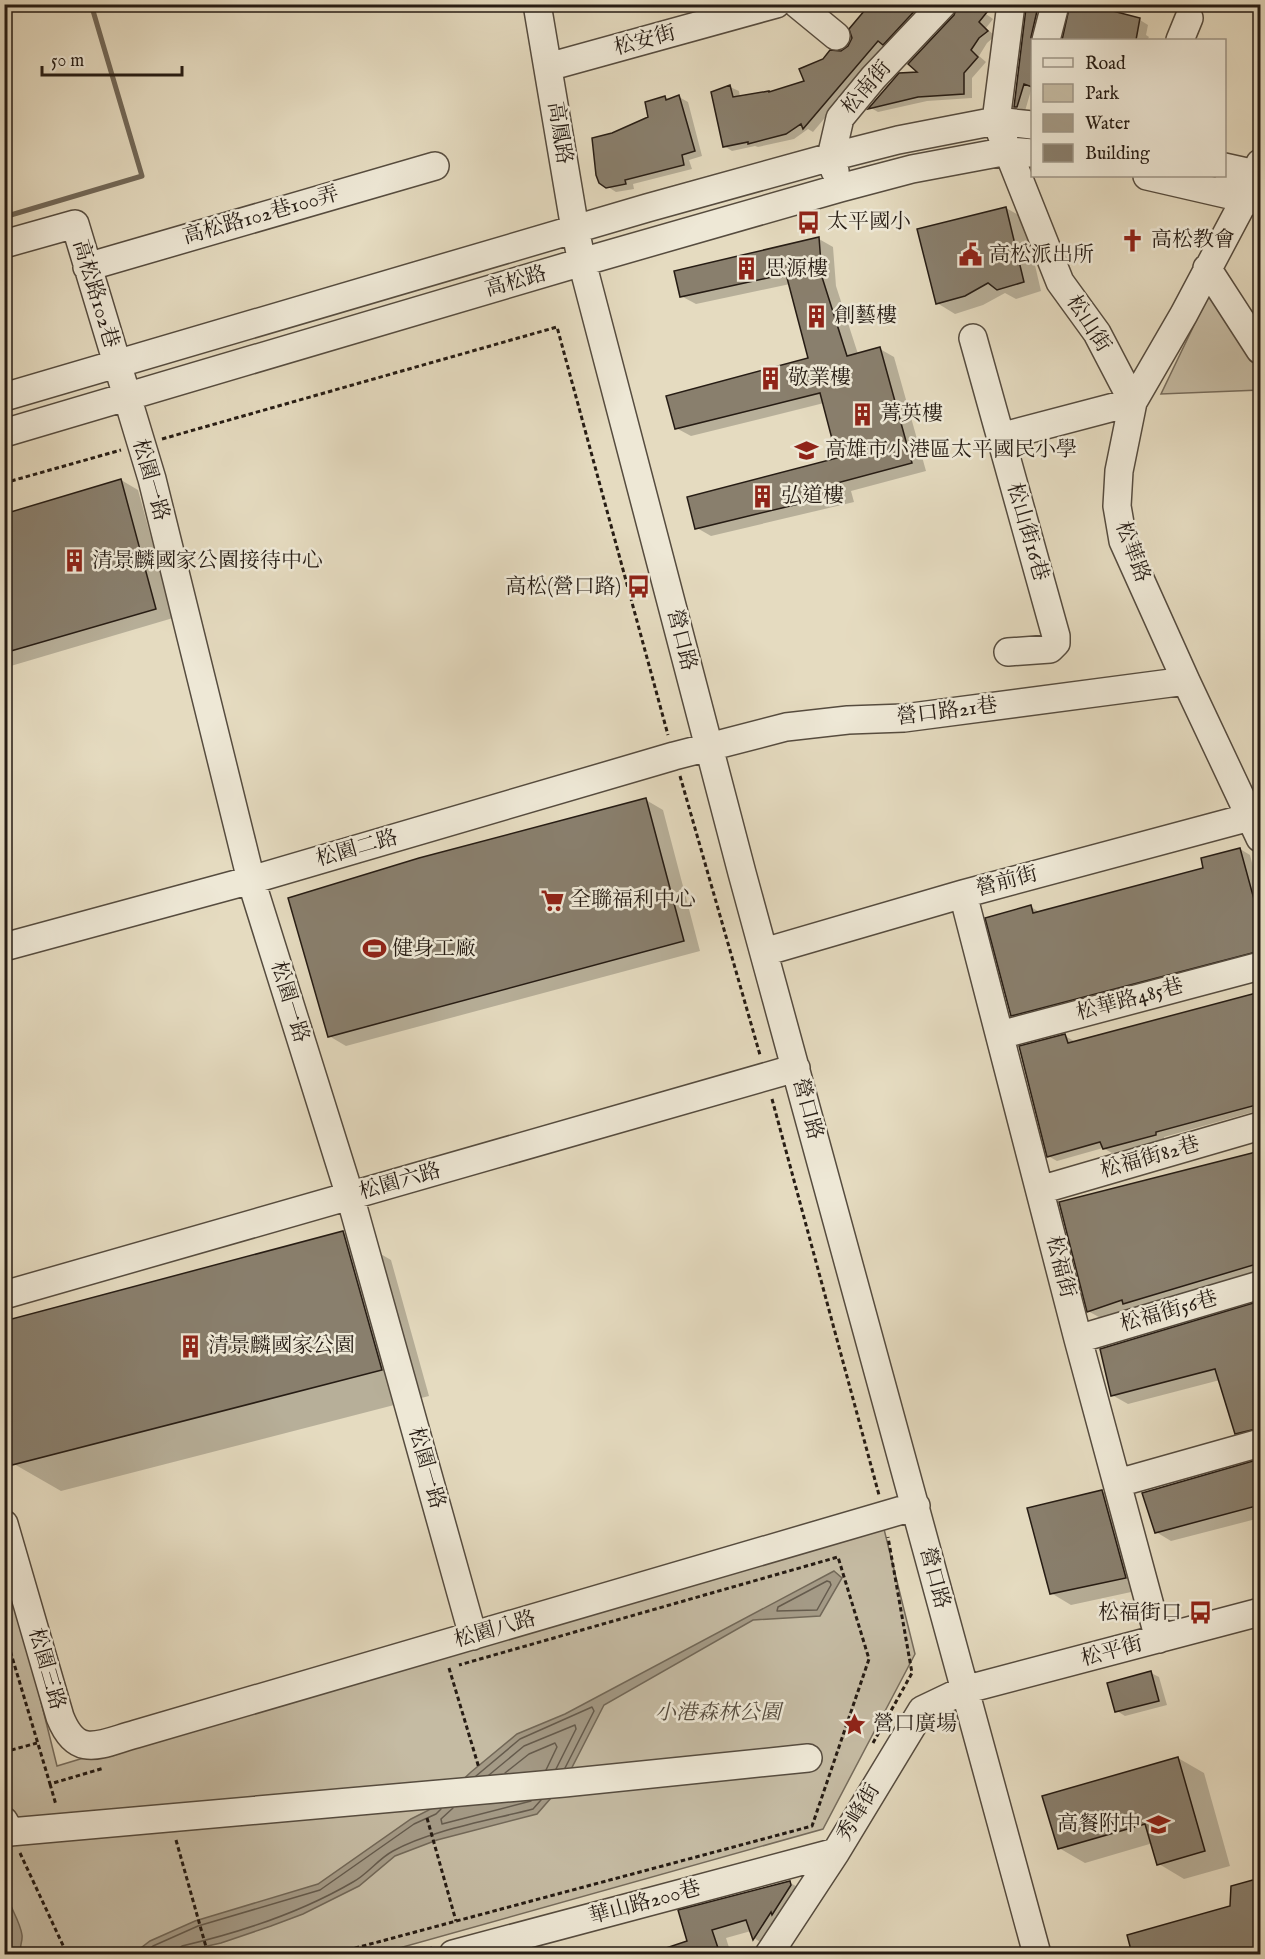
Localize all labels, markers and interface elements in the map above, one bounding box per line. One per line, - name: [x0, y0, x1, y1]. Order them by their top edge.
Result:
- street label: 松安街: [611, 20, 679, 62]
- scale bar: [42, 39, 182, 77]
- legend: [1031, 39, 1226, 177]
- text: 50 m: [51, 50, 84, 73]
- text: Road: [1085, 53, 1126, 76]
- street label: 松南街: [836, 55, 898, 121]
- text: Park: [1085, 83, 1120, 106]
- street label: 高鳳路: [541, 100, 577, 166]
- text: Water: [1085, 113, 1130, 136]
- text: Building: [1085, 143, 1150, 166]
- street label: 高松路102巷100弄: [180, 181, 342, 251]
- bus stop icon: 太平國小: [796, 209, 822, 235]
- place label: 太平國小: [827, 209, 911, 236]
- church icon: 高松教會: [1120, 227, 1146, 253]
- place label: 高松教會: [1151, 227, 1235, 254]
- street label: 高松路102巷: [66, 237, 124, 351]
- public building icon: 高松派出所: [958, 242, 984, 268]
- place label: 高松派出所: [989, 242, 1094, 269]
- building icon: 思源樓: [734, 256, 760, 282]
- place label: 思源樓: [765, 256, 828, 283]
- street label: 高松路: [482, 260, 550, 304]
- street label: 松山街: [1060, 290, 1116, 358]
- building icon: 創藝樓: [803, 303, 829, 329]
- place label: 創藝樓: [834, 303, 897, 330]
- building icon: 敬業樓: [757, 365, 783, 391]
- place label: 敬業樓: [788, 365, 851, 392]
- building icon: 菁英樓: [849, 401, 875, 427]
- place label: 菁英樓: [880, 401, 943, 428]
- street label: 松園一路: [125, 436, 175, 524]
- school or university icon: 高雄市小港區太平國民小學: [794, 437, 820, 463]
- place label: 高雄市小港區太平國民小學: [825, 437, 1077, 464]
- street label: 松山街16巷: [1000, 480, 1054, 584]
- building icon: 弘道樓: [750, 483, 776, 509]
- place label: 弘道樓: [781, 483, 844, 510]
- street label: 松華路: [1109, 518, 1155, 586]
- building icon: 清景麟國家公園接待中心: [61, 548, 87, 574]
- place label: 清景麟國家公園接待中心: [92, 548, 323, 575]
- place label: 高松(營口路): [505, 574, 621, 601]
- bus stop icon: 高松(營口路): [626, 574, 652, 600]
- street label: 營口路: [660, 606, 702, 674]
- street label: 營口路21巷: [895, 692, 999, 732]
- street label: 松園二路: [313, 824, 401, 874]
- street label: 營前街: [973, 861, 1041, 903]
- supermarket icon: 全聯福利中心: [539, 887, 565, 913]
- place label: 全聯福利中心: [570, 887, 696, 914]
- sports icon: 健身工廠: [361, 936, 387, 962]
- place label: 健身工廠: [392, 936, 476, 963]
- street label: 松園一路: [264, 958, 314, 1046]
- street label: 松華路485巷: [1073, 973, 1187, 1027]
- street label: 營口路: [786, 1075, 828, 1143]
- street label: 松福街82巷: [1097, 1131, 1203, 1185]
- street label: 松園六路: [356, 1157, 444, 1207]
- street label: 松福街: [1039, 1233, 1081, 1301]
- street label: 松福街56巷: [1117, 1285, 1221, 1339]
- building icon: 清景麟國家公園: [177, 1333, 203, 1359]
- place label: 清景麟國家公園: [208, 1333, 355, 1360]
- street label: 松園一路: [401, 1424, 451, 1512]
- street label: 營口路: [913, 1544, 955, 1612]
- place label: 松福街口: [1098, 1600, 1182, 1627]
- bus stop icon: 松福街口: [1187, 1600, 1213, 1626]
- street label: 松園八路: [451, 1605, 539, 1655]
- street label: 松園三路: [21, 1625, 71, 1713]
- street label: 松平街: [1078, 1631, 1146, 1673]
- park label: 小港森林公園: [655, 1700, 784, 1727]
- place icon: 營口廣場: [842, 1711, 868, 1737]
- place label: 營口廣場: [873, 1711, 957, 1738]
- street label: 秀峰街: [831, 1779, 887, 1847]
- place label: 高餐附中: [1057, 1811, 1141, 1838]
- school or university icon: 高餐附中: [1146, 1811, 1172, 1837]
- street label: 華山路200巷: [586, 1875, 704, 1931]

